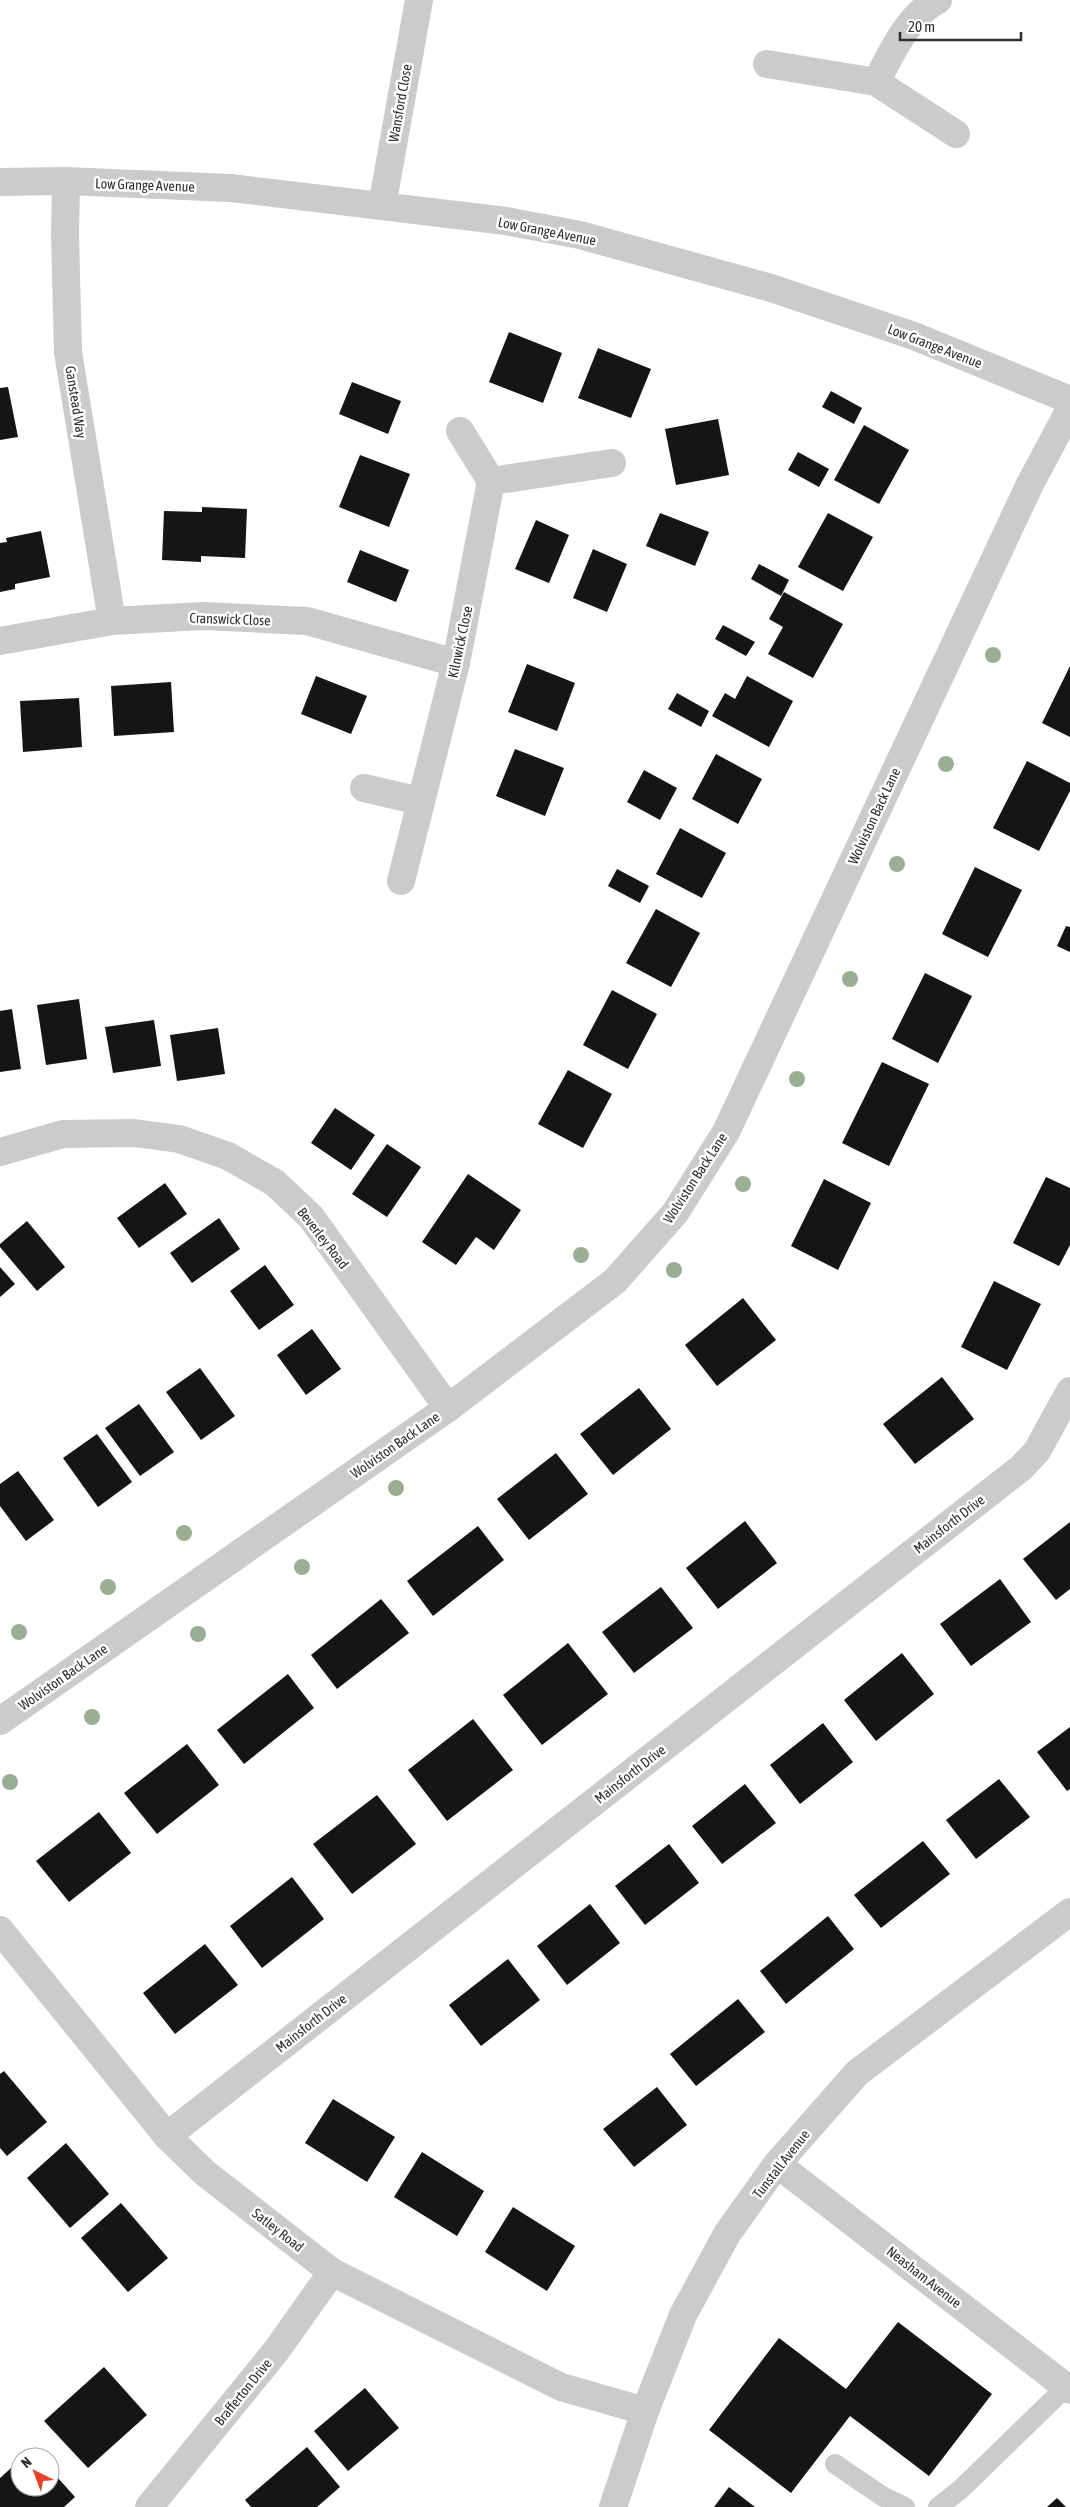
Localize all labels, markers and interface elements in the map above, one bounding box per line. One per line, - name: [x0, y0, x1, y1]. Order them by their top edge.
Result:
- scale bar: [900, 10, 1021, 42]
- text: 20 m: [908, 18, 935, 35]
- street label: Wansford Close: [385, 63, 415, 143]
- street label: Low Grange Avenue: [95, 175, 195, 195]
- street label: Low Grange Avenue: [497, 214, 597, 248]
- street label: Low Grange Avenue: [886, 321, 984, 371]
- street label: Ganstead Way: [62, 365, 90, 440]
- street label: Kilnwick Close: [445, 605, 475, 679]
- street label: Cranswick Close: [189, 610, 271, 628]
- street label: Wolviston Back Lane: [845, 765, 903, 867]
- street label: Wolviston Back Lane: [660, 1130, 730, 1226]
- street label: Beverley Road: [294, 1204, 352, 1272]
- street label: Wolviston Back Lane: [348, 1408, 442, 1482]
- street label: Mainsforth Drive: [911, 1491, 987, 1557]
- street label: Wolviston Back Lane: [16, 1640, 110, 1714]
- street label: Mainsforth Drive: [592, 1741, 668, 1807]
- street label: Mainsforth Drive: [273, 1990, 349, 2056]
- street label: Tunstall Avenue: [749, 2127, 813, 2201]
- street label: Satley Road: [249, 2205, 307, 2255]
- street label: Neasham Avenue: [884, 2243, 964, 2311]
- street label: Brafferton Drive: [211, 2355, 275, 2429]
- north arrow: [10, 2447, 60, 2497]
- text: N: [18, 2454, 35, 2471]

